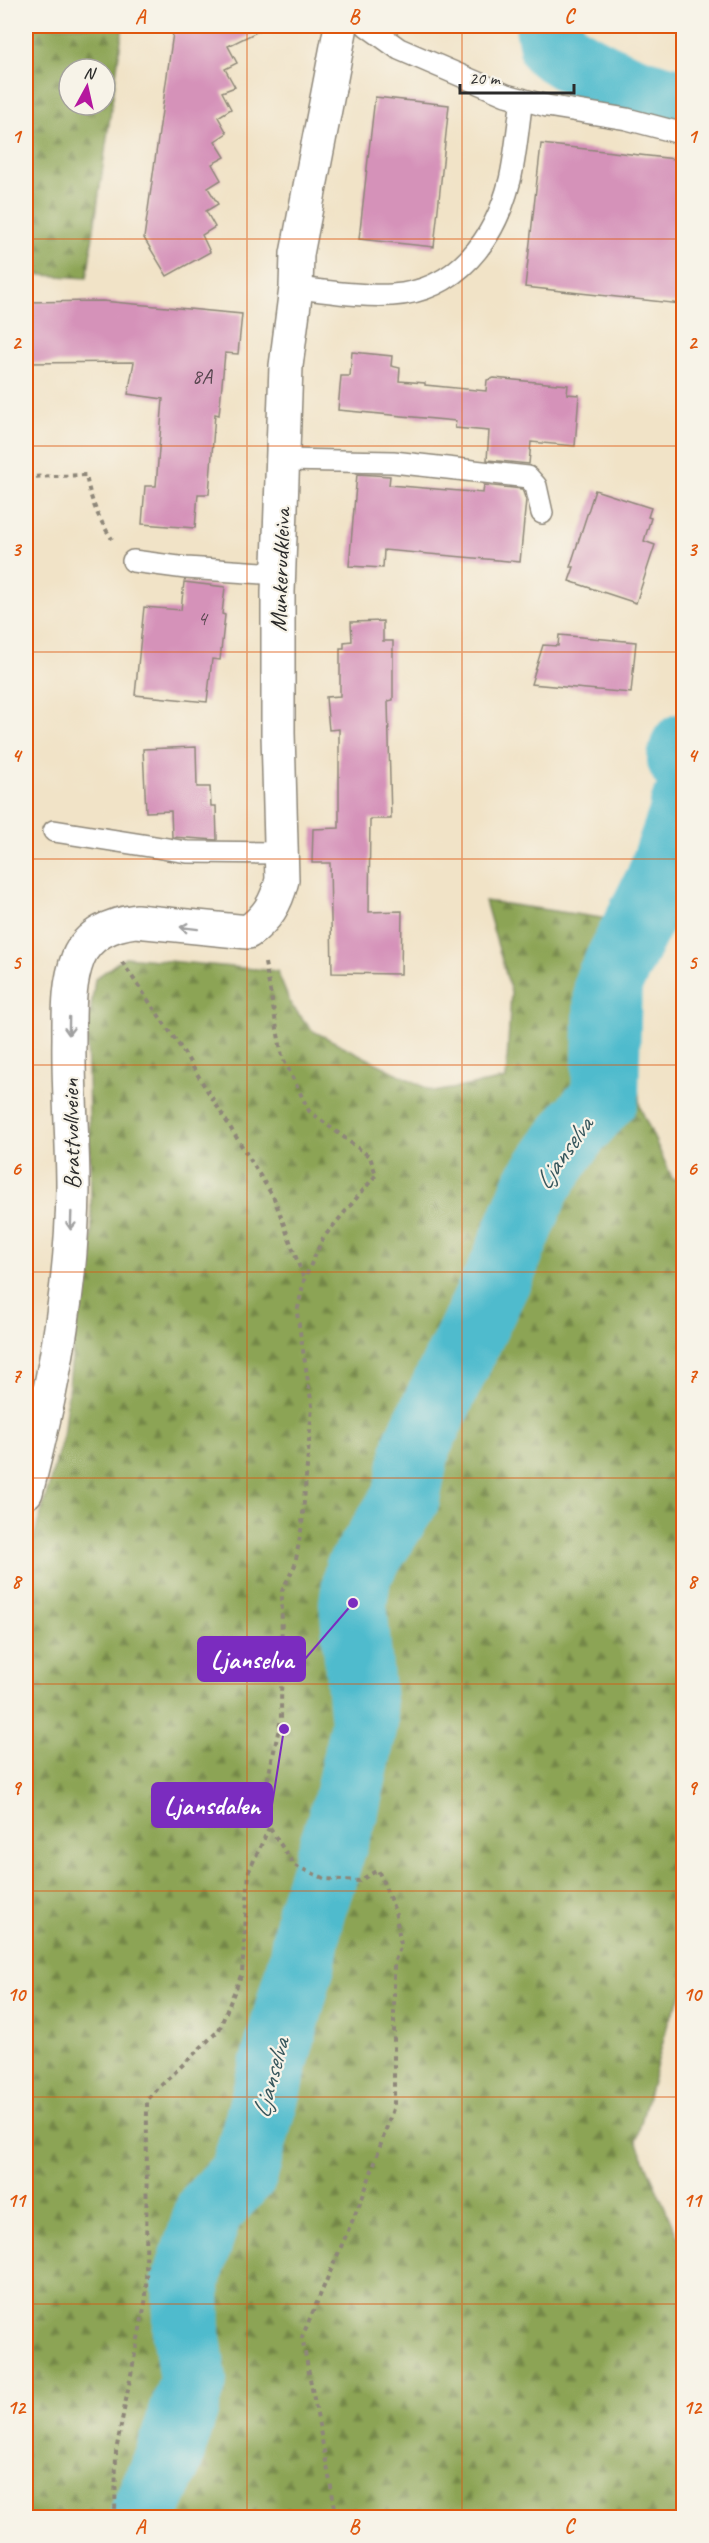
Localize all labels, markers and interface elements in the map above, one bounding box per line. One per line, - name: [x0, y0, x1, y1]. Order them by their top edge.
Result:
- text: A: [135, 4, 147, 29]
- text: B: [349, 4, 361, 29]
- text: C: [564, 4, 576, 29]
- north arrow: [57, 57, 117, 117]
- scale bar: [460, 57, 574, 95]
- text: N: [83, 63, 98, 84]
- text: 20 m: [469, 67, 502, 89]
- text: 1: [12, 124, 23, 149]
- text: 1: [688, 124, 699, 149]
- text: 2: [12, 330, 23, 355]
- text: 2: [688, 330, 699, 355]
- house number: 8A: [192, 363, 213, 389]
- street label: Munkerudkleiva: [263, 506, 297, 632]
- text: 3: [12, 537, 23, 562]
- text: 3: [688, 537, 699, 562]
- house number: 4: [197, 605, 209, 631]
- text: 4: [12, 743, 24, 768]
- text: 4: [688, 743, 700, 768]
- one-way arrow: [180, 922, 200, 933]
- text: 5: [12, 950, 23, 975]
- text: 5: [688, 950, 699, 975]
- one-way arrow: [63, 1015, 75, 1035]
- street label: Brattvollveien: [55, 1078, 87, 1190]
- water label: Ljanselva: [527, 1108, 602, 1196]
- text: 6: [11, 1156, 22, 1181]
- text: 6: [687, 1156, 698, 1181]
- one-way arrow: [66, 1210, 77, 1230]
- text: 7: [12, 1363, 23, 1388]
- text: 7: [688, 1363, 699, 1388]
- text: 8: [12, 1569, 24, 1594]
- text: 8: [688, 1569, 700, 1594]
- callout: Ljanselva: [198, 1637, 305, 1681]
- text: Ljanselva: [211, 1643, 295, 1676]
- text: 9: [12, 1775, 23, 1800]
- text: 9: [688, 1775, 699, 1800]
- callout: Ljansdalen: [152, 1783, 272, 1827]
- text: Ljansdalen: [164, 1789, 262, 1822]
- text: 10: [7, 1982, 27, 2007]
- text: 10: [683, 1982, 703, 2007]
- water label: Ljanselva: [244, 2032, 298, 2121]
- text: 11: [7, 2188, 27, 2213]
- text: 11: [683, 2188, 703, 2213]
- text: 12: [7, 2395, 27, 2420]
- text: 12: [683, 2395, 703, 2420]
- text: A: [135, 2514, 147, 2539]
- text: B: [349, 2514, 361, 2539]
- text: C: [564, 2514, 576, 2539]

